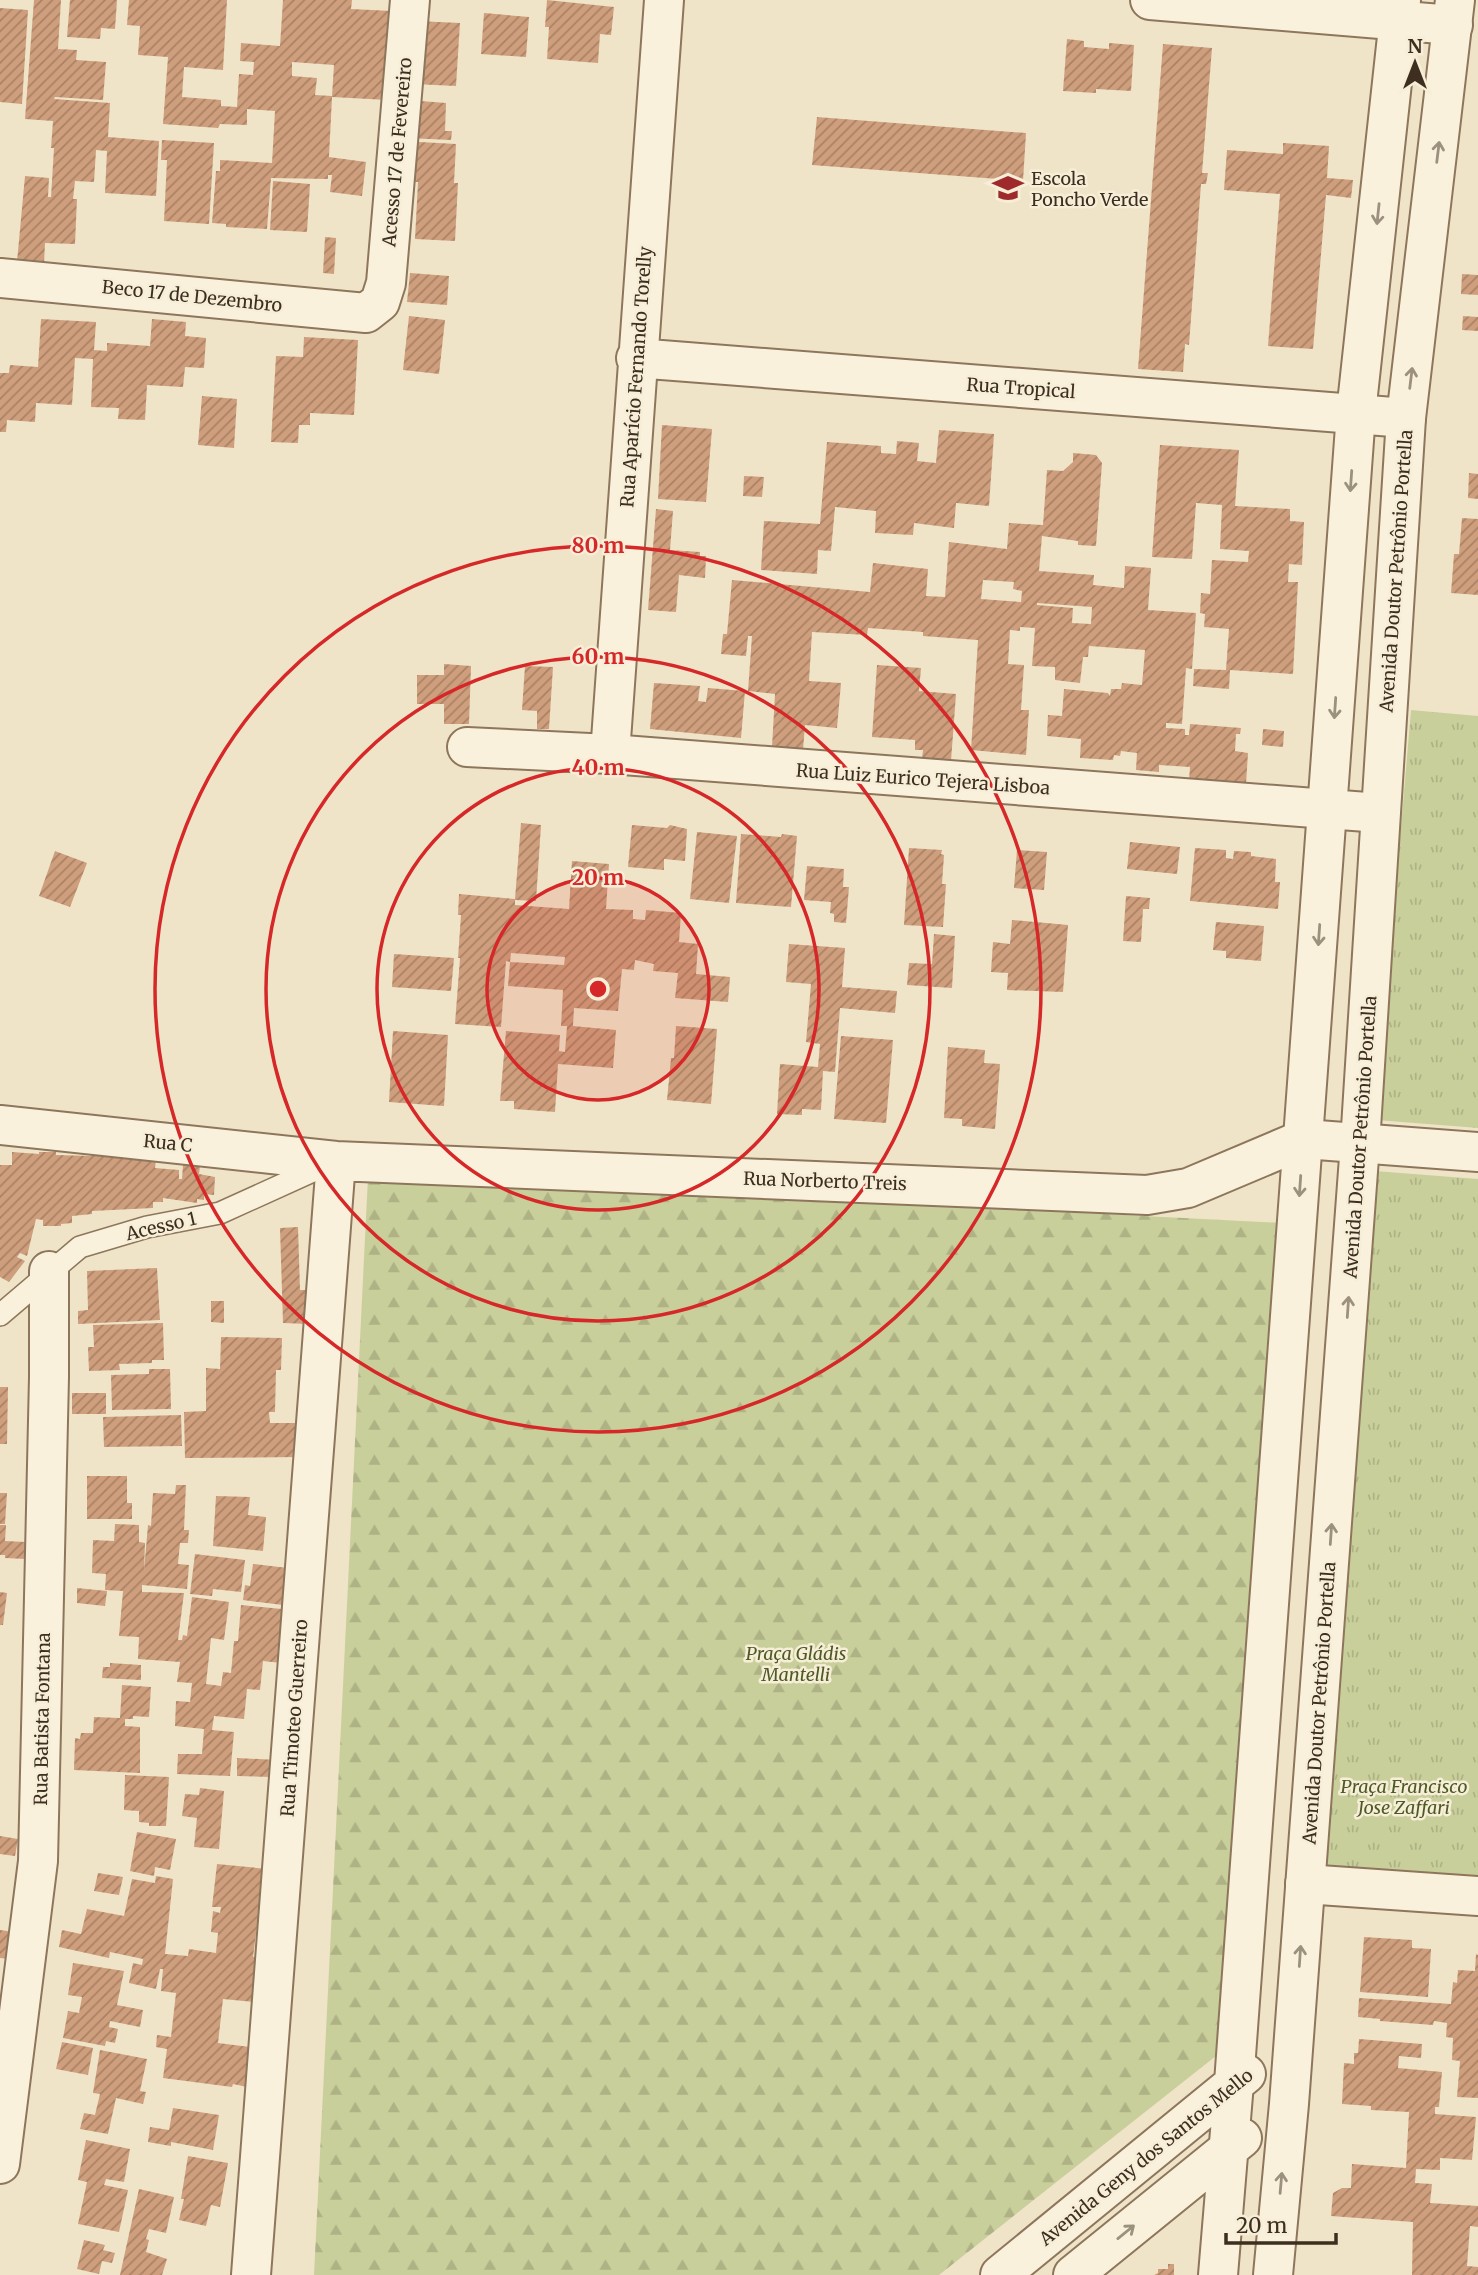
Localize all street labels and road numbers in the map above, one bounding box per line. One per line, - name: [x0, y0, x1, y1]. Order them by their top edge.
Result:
- street label: Acesso 17 de Fevereiro: [377, 56, 417, 249]
- street label: Rua Aparício Fernando Torelly: [615, 245, 657, 508]
- street label: Beco 17 de Dezembro: [101, 275, 283, 317]
- street label: Rua Tropical: [966, 373, 1077, 403]
- street label: Avenida Doutor Petrônio Portella: [1375, 428, 1417, 714]
- street label: Rua Luiz Eurico Tejera Lisboa: [795, 759, 1051, 799]
- street label: Avenida Doutor Petrônio Portella: [1339, 994, 1381, 1280]
- street label: Rua C: [142, 1129, 194, 1157]
- street label: Rua Norberto Treis: [743, 1167, 907, 1195]
- street label: Acesso 1: [123, 1207, 198, 1245]
- street label: Avenida Doutor Petrônio Portella: [1298, 1560, 1340, 1846]
- street label: Rua Timoteo Guerreiro: [276, 1618, 312, 1818]
- street label: Rua Batista Fontana: [29, 1632, 55, 1806]
- street label: Avenida Geny dos Santos Mello: [1034, 2064, 1258, 2251]

